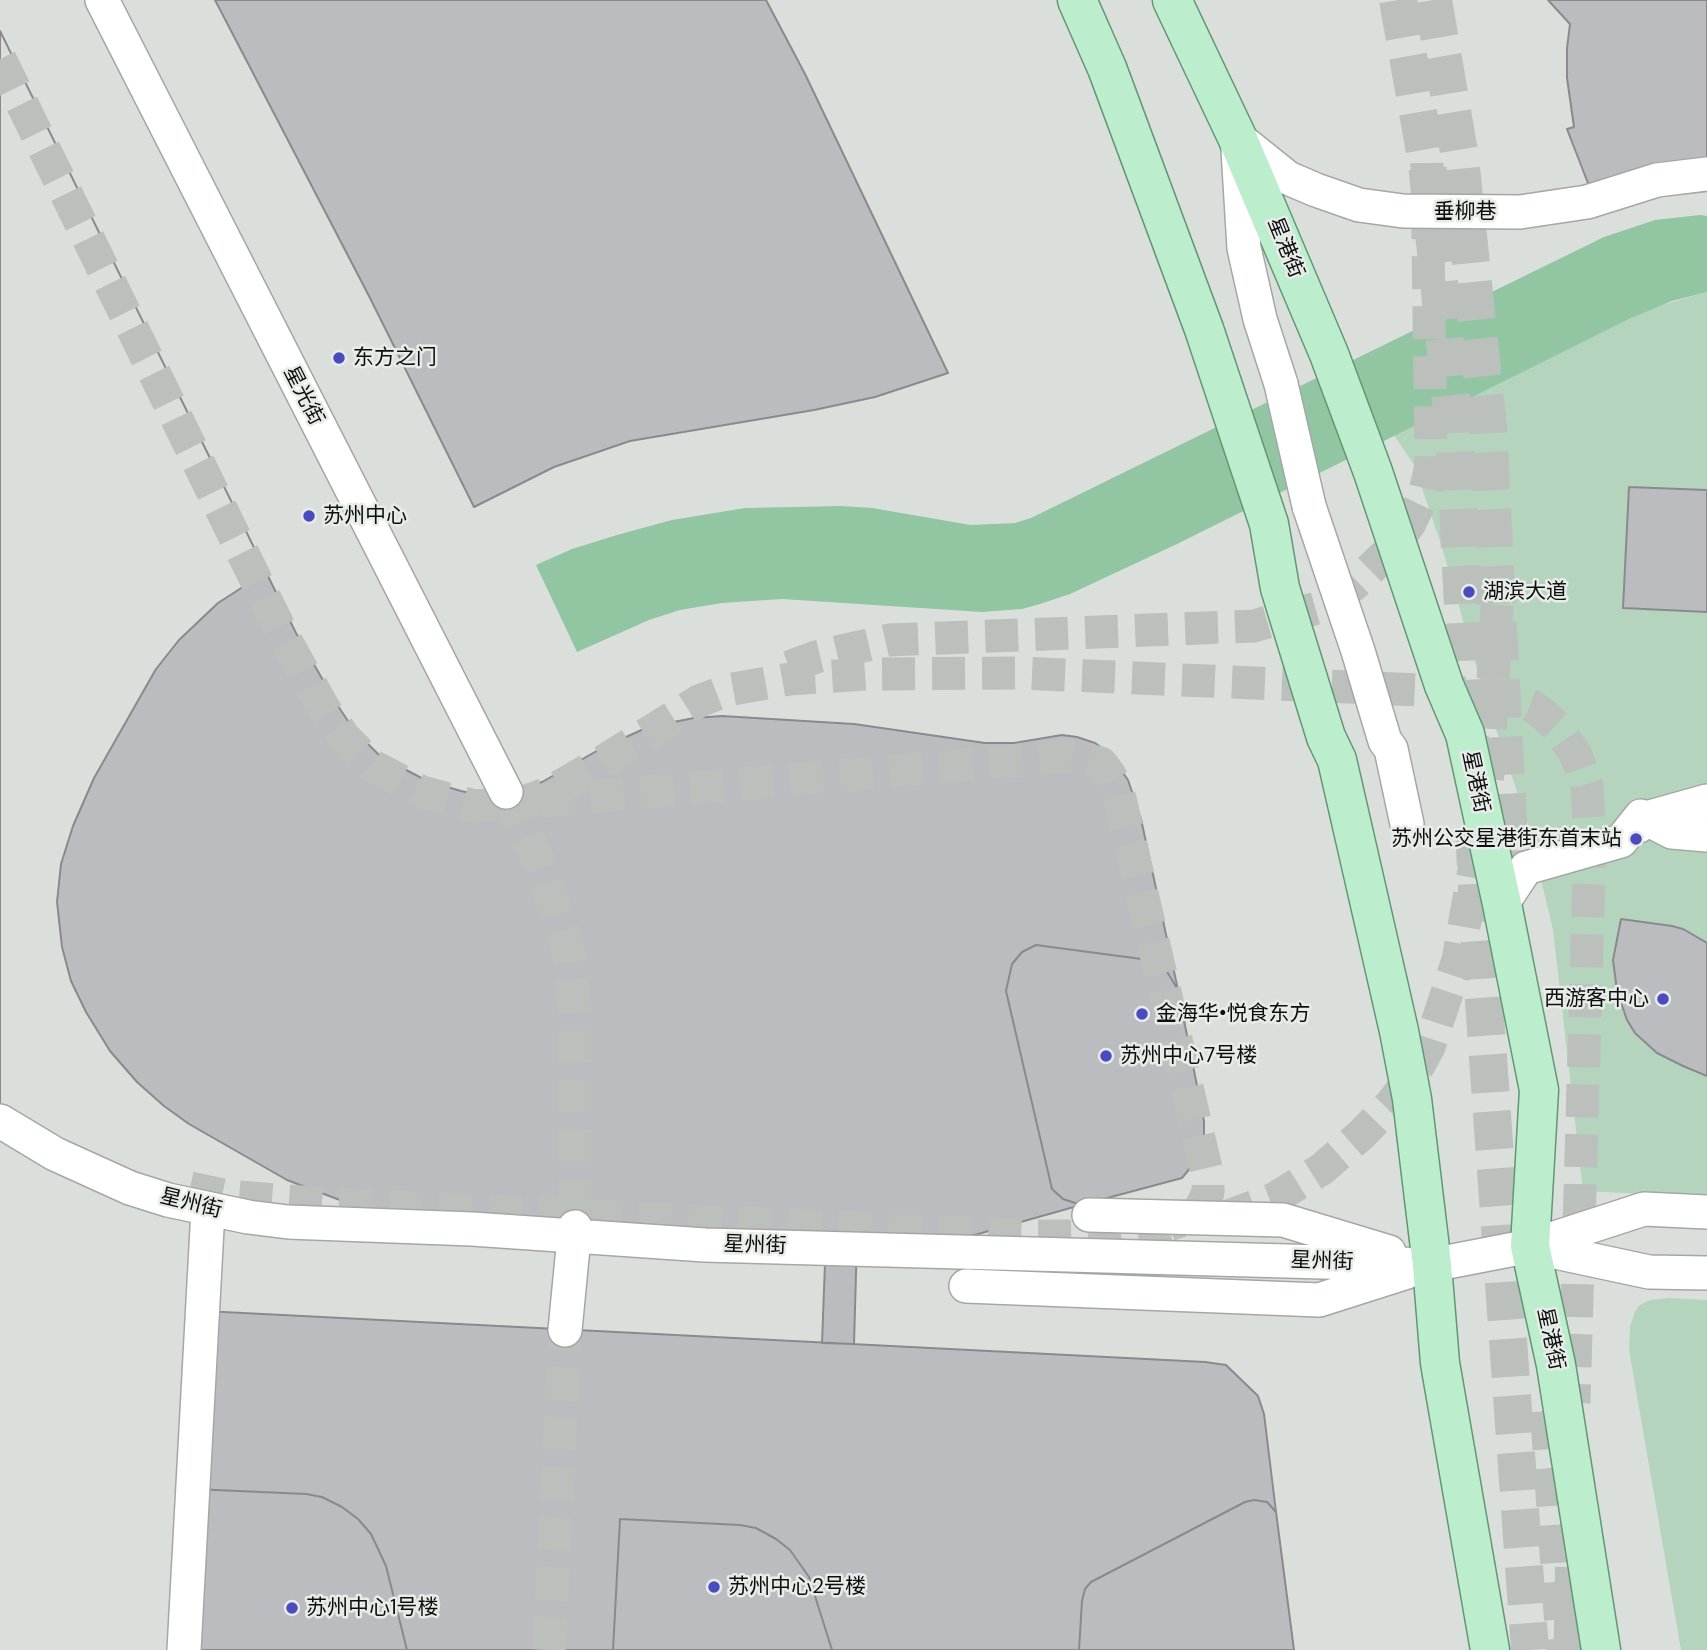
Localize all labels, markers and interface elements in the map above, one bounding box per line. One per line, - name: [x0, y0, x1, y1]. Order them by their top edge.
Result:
- street label: 垂柳巷: [1434, 199, 1496, 225]
- street label: 星港街: [1262, 214, 1308, 282]
- place label: 东方之门: [353, 345, 437, 371]
- marker: 东方之门: [331, 350, 347, 366]
- street label: 星光街: [277, 362, 329, 430]
- place label: 苏州中心: [323, 503, 407, 529]
- marker: 苏州中心: [301, 508, 317, 524]
- place label: 湖滨大道: [1483, 579, 1567, 605]
- marker: 湖滨大道: [1461, 584, 1477, 600]
- street label: 星港街: [1456, 749, 1494, 815]
- place label: 苏州公交星港街东首末站: [1391, 826, 1622, 852]
- marker: 苏州公交星港街东首末站: [1628, 831, 1644, 847]
- place label: 西游客中心: [1544, 986, 1649, 1012]
- marker: 西游客中心: [1655, 991, 1671, 1007]
- place label: 金海华•悦食东方: [1156, 1001, 1311, 1027]
- marker: 金海华•悦食东方: [1134, 1006, 1150, 1022]
- place label: 苏州中心7号楼: [1120, 1043, 1257, 1069]
- marker: 苏州中心7号楼: [1098, 1048, 1114, 1064]
- street label: 星州街: [157, 1184, 225, 1224]
- street label: 星州街: [723, 1232, 787, 1260]
- street label: 星州街: [1290, 1248, 1354, 1276]
- street label: 星港街: [1531, 1306, 1569, 1372]
- place label: 苏州中心2号楼: [728, 1574, 866, 1600]
- marker: 苏州中心2号楼: [706, 1579, 722, 1595]
- place label: 苏州中心1号楼: [306, 1595, 439, 1621]
- marker: 苏州中心1号楼: [284, 1600, 300, 1616]

